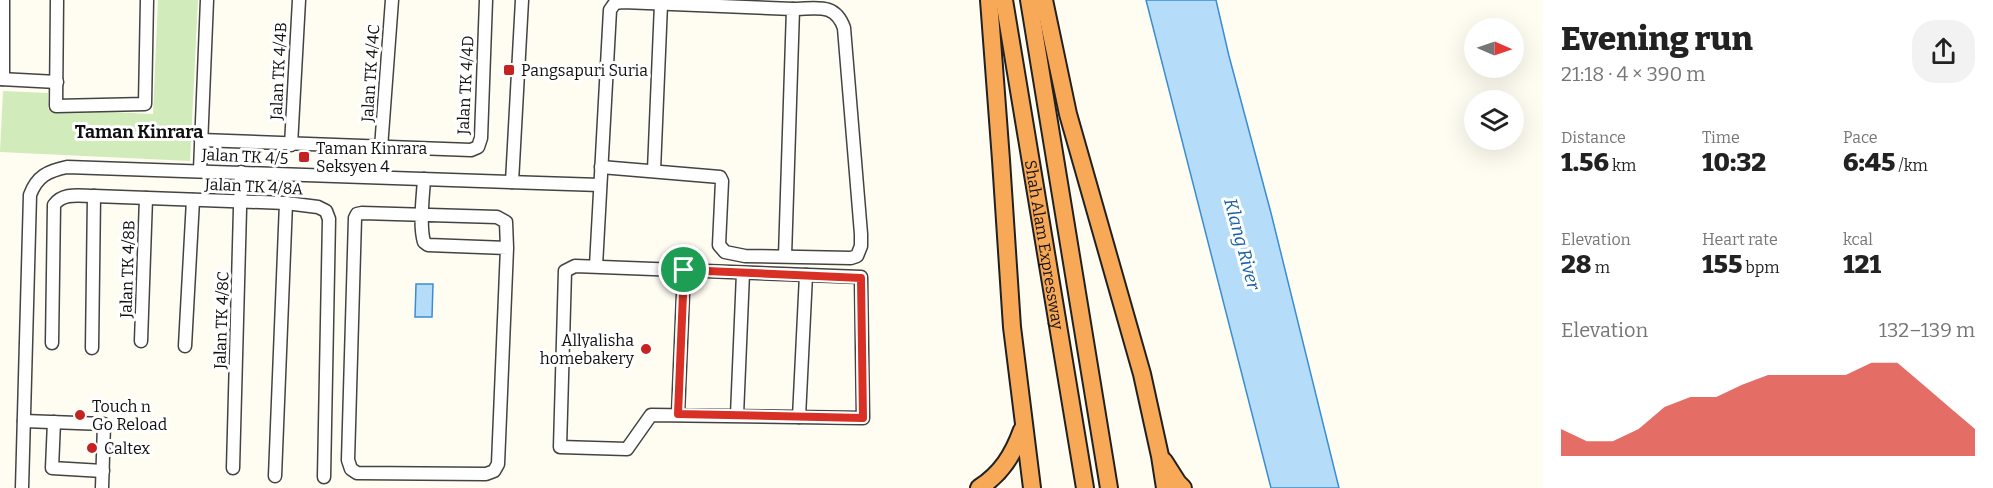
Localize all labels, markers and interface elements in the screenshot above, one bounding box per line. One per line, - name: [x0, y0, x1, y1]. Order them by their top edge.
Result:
- north arrow: [1464, 18, 1524, 78]
- map controls: [1464, 18, 1524, 150]
- text: Evening run: [1561, 19, 1753, 59]
- button: share: [1912, 20, 1975, 83]
- street label: Jalan TK 4/4B: [266, 22, 291, 121]
- street label: Jalan TK 4/4C: [358, 24, 383, 123]
- street label: Jalan TK 4/4D: [453, 35, 478, 136]
- place label: Pangsapuri Suria: [521, 61, 648, 80]
- text: 21:18 · 4 × 390 m: [1561, 62, 1705, 86]
- marker: Pangsapuri Suria: [502, 63, 516, 77]
- button: layers: [1464, 90, 1524, 150]
- district label: Taman Kinrara: [75, 121, 203, 143]
- text: Distance: [1561, 128, 1626, 147]
- text: Time: [1702, 128, 1740, 147]
- text: Pace: [1843, 128, 1878, 147]
- place label: Taman Kinrara Seksyen 4: [316, 139, 427, 176]
- street label: Jalan TK 4/5: [200, 145, 289, 168]
- text: 1.56: [1561, 147, 1609, 178]
- text: 10:32: [1702, 147, 1766, 178]
- text: 6:45: [1843, 147, 1895, 178]
- marker: Taman Kinrara Seksyen 4: [297, 150, 311, 164]
- text: km: [1609, 156, 1636, 175]
- text: /km: [1895, 156, 1928, 175]
- street label: Shah Alam Expressway: [1021, 158, 1068, 331]
- street label: Jalan TK 4/8A: [203, 174, 304, 199]
- water label: Klang River: [1219, 196, 1265, 293]
- street label: Jalan TK 4/8B: [116, 220, 139, 319]
- text: Elevation: [1561, 230, 1631, 249]
- text: Heart rate: [1702, 230, 1778, 249]
- text: kcal: [1843, 230, 1873, 249]
- pin: [658, 244, 709, 295]
- text: 28: [1561, 249, 1592, 280]
- text: 155: [1702, 249, 1742, 280]
- text: 121: [1843, 249, 1881, 280]
- icon: arrive: [667, 253, 700, 286]
- text: m: [1592, 258, 1610, 277]
- text: bpm: [1742, 258, 1780, 277]
- street label: Jalan TK 4/8C: [210, 271, 233, 370]
- text: Elevation: [1561, 318, 1648, 342]
- text: 132–139 m: [1879, 318, 1975, 342]
- place label: Allyalisha homebakery: [540, 331, 635, 368]
- marker: Allyalisha homebakery: [639, 342, 653, 356]
- place label: Touch n Go Reload: [92, 397, 168, 434]
- marker: Touch n Go Reload: [73, 408, 87, 422]
- place label: Caltex: [104, 439, 150, 458]
- marker: Caltex: [85, 441, 99, 455]

